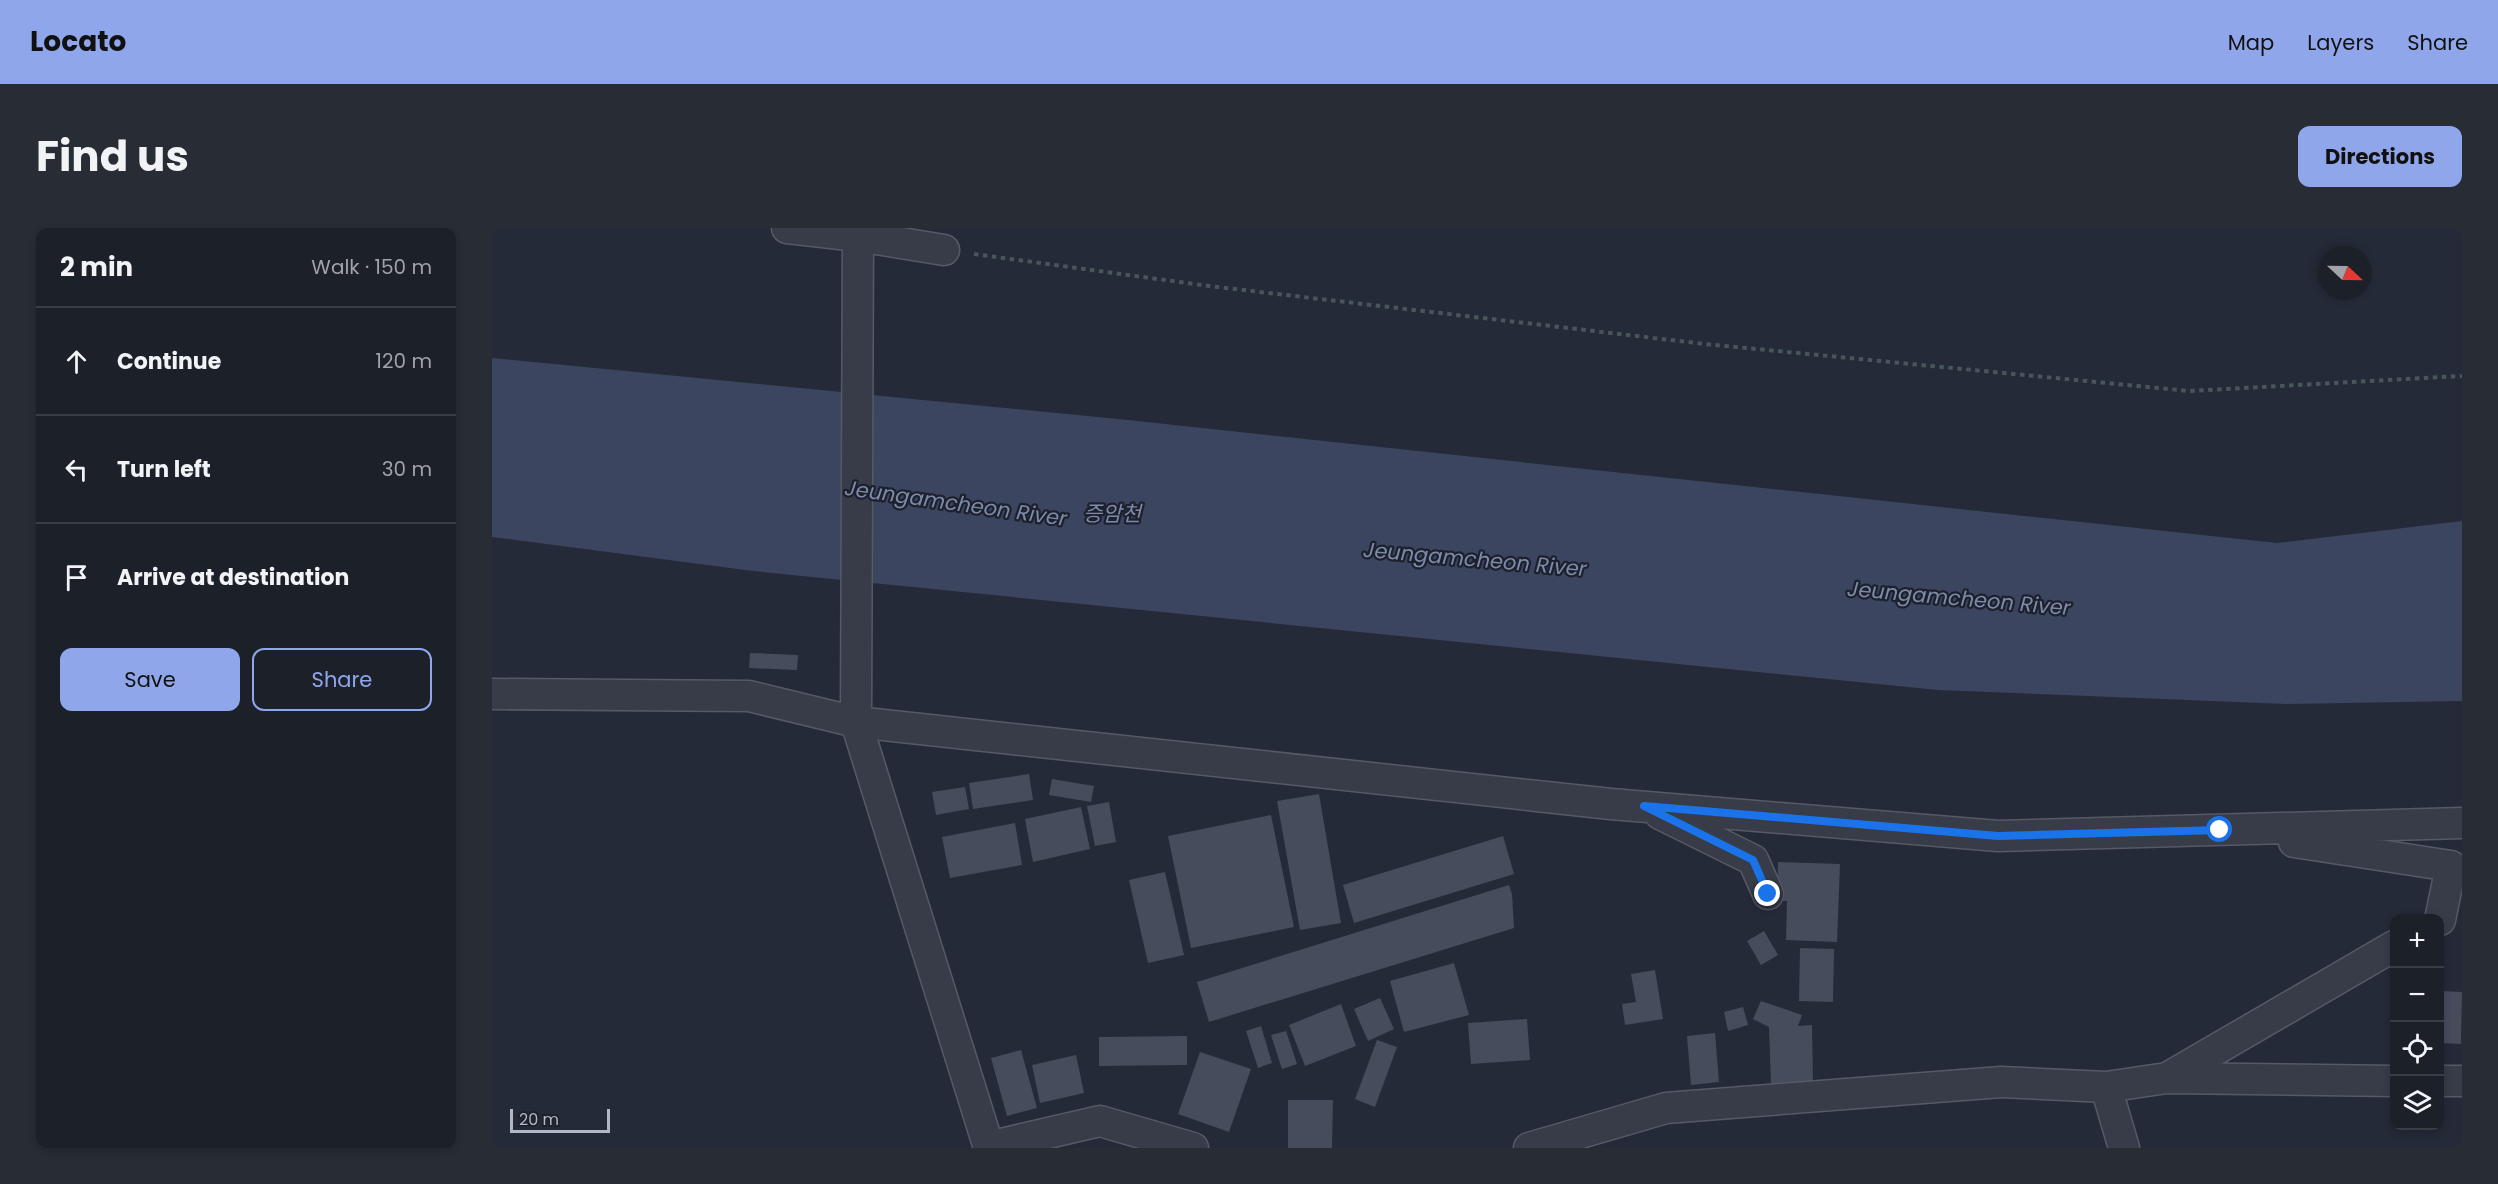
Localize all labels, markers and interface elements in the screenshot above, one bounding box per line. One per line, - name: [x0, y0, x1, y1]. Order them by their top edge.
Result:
- text: Locato: [30, 22, 126, 61]
- text: Map: [2228, 28, 2274, 57]
- text: Layers: [2307, 28, 2374, 57]
- text: Share: [2407, 28, 2468, 57]
- button: Directions: [2298, 126, 2462, 187]
- text: Find us: [36, 127, 189, 186]
- north arrow: [2318, 246, 2372, 300]
- text: 2 min: [60, 249, 133, 285]
- text: Walk · 150 m: [311, 253, 432, 281]
- icon: ahead: [60, 345, 93, 378]
- text: Continue: [117, 346, 221, 377]
- text: 120 m: [376, 347, 432, 375]
- icon: left: [60, 453, 93, 486]
- text: Turn left: [117, 454, 211, 485]
- text: 30 m: [382, 455, 432, 483]
- water label: Jeungamcheon River: [843, 473, 1070, 533]
- water label: 증암천: [1083, 499, 1144, 528]
- water label: Jeungamcheon River: [1362, 535, 1589, 583]
- icon: arrive: [60, 561, 93, 594]
- text: Arrive at destination: [117, 562, 349, 593]
- water label: Jeungamcheon River: [1846, 574, 2073, 622]
- button: Save: [60, 648, 240, 711]
- button: Share: [252, 648, 432, 711]
- route start: [2206, 816, 2232, 842]
- route end: [1754, 880, 1780, 906]
- map controls: [2390, 914, 2444, 1130]
- button: +: [2390, 914, 2444, 968]
- button: −: [2390, 968, 2444, 1022]
- button: locate: [2390, 1022, 2444, 1076]
- button: layers: [2390, 1076, 2444, 1130]
- scale bar: [510, 1106, 610, 1134]
- text: 20 m: [519, 1108, 559, 1131]

